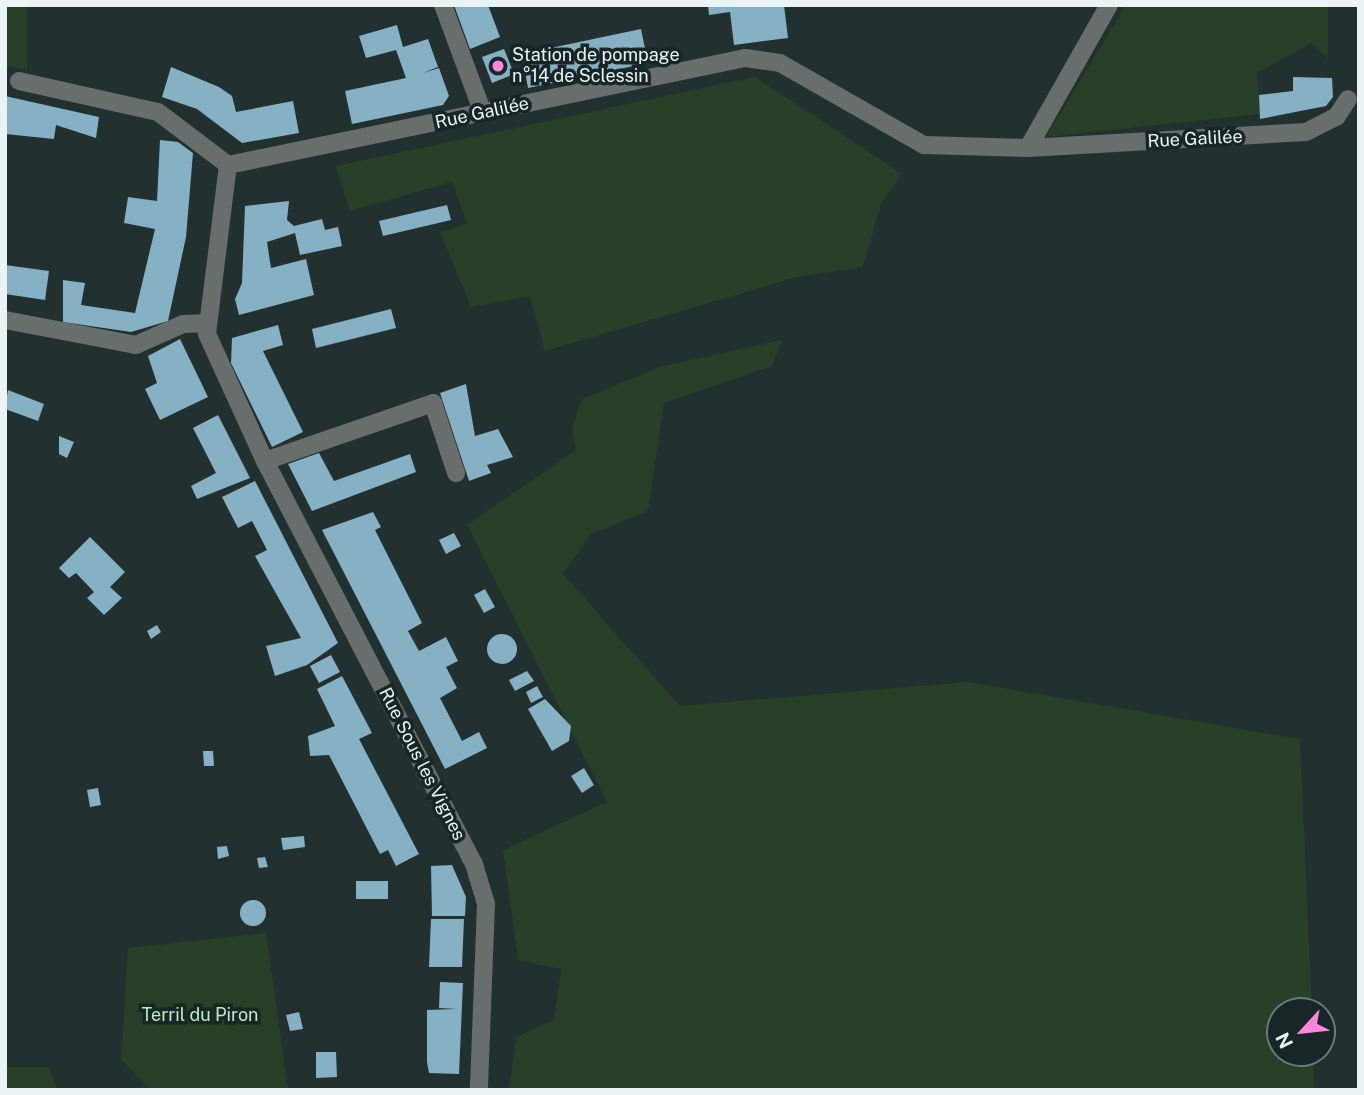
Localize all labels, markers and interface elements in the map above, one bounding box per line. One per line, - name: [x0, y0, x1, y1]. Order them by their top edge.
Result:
- place label: Station de pompage n°14 de Sclessin: [512, 45, 680, 88]
- marker: Station de pompage n°14 de Sclessin: [490, 58, 506, 74]
- street label: Rue Galilée: [433, 93, 531, 133]
- street label: Rue Galilée: [1147, 126, 1243, 152]
- street label: Rue Sous les Vignes: [374, 684, 470, 844]
- north arrow: [1266, 997, 1336, 1067]
- park label: Terril du Piron: [141, 1004, 259, 1026]
- text: N: [1271, 1029, 1297, 1052]

